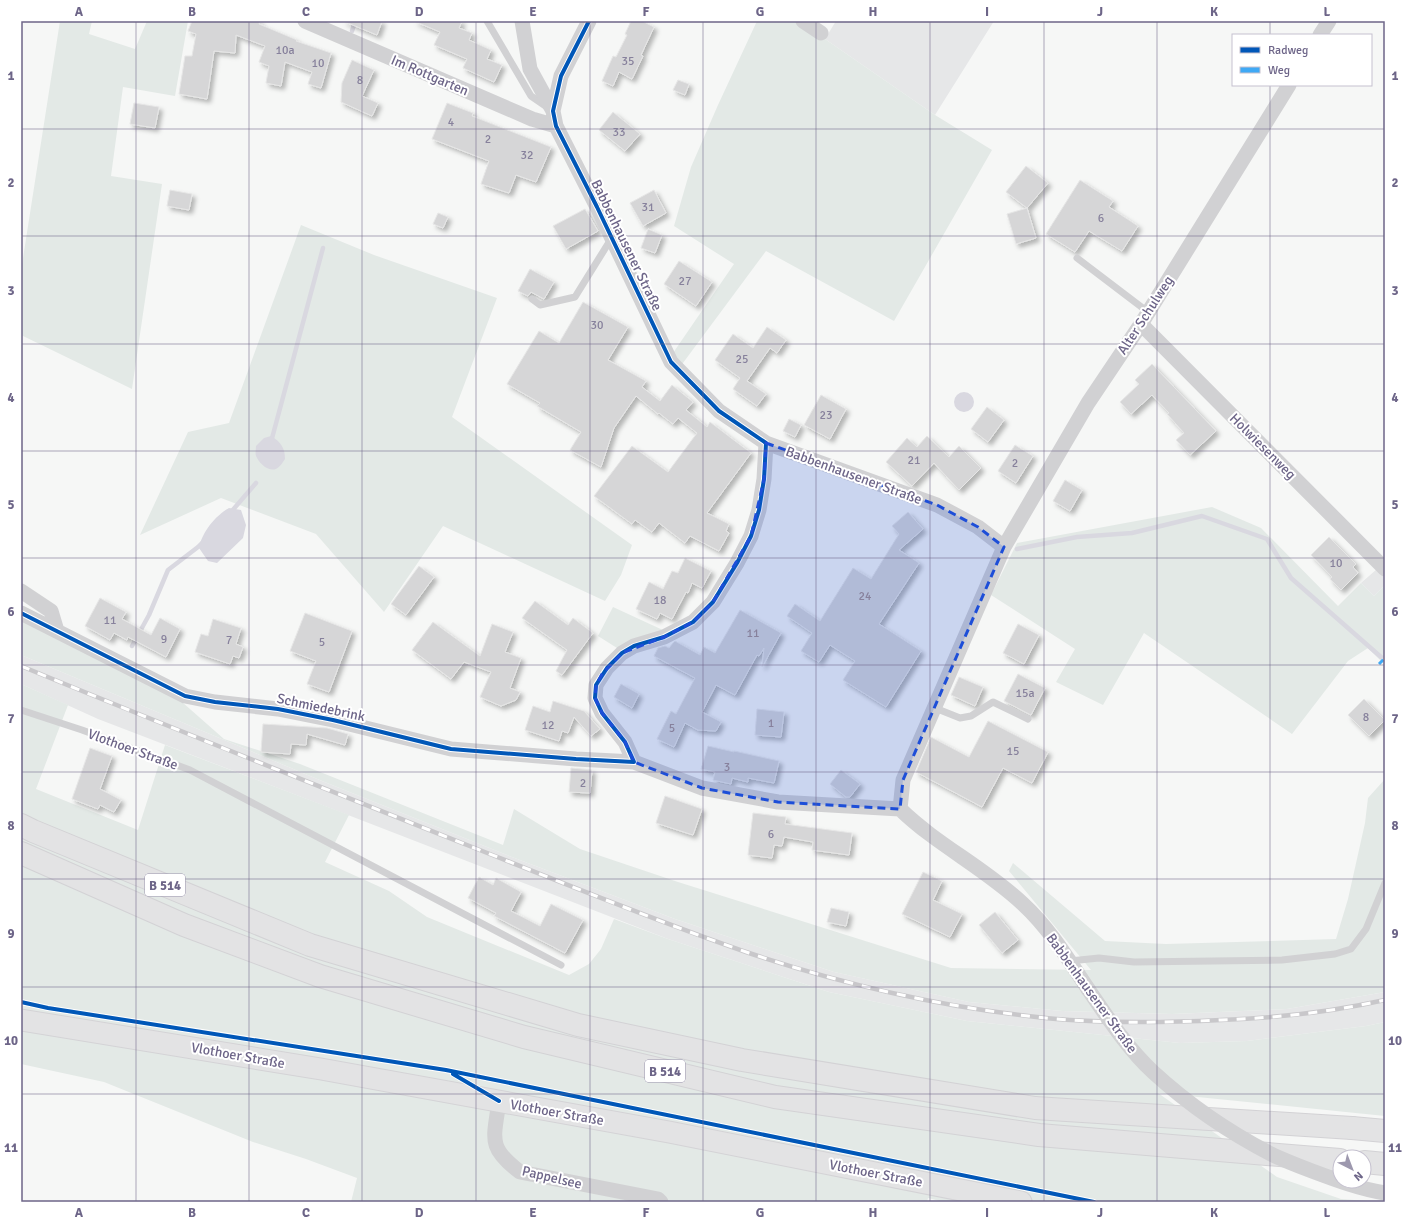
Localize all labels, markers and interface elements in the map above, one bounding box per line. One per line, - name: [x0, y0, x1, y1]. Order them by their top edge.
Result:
- text: A: [75, 4, 84, 20]
- text: B: [188, 4, 196, 20]
- text: C: [302, 4, 310, 20]
- text: D: [415, 4, 424, 20]
- text: E: [529, 4, 537, 20]
- text: F: [643, 4, 650, 20]
- text: G: [756, 4, 764, 20]
- text: H: [869, 4, 877, 20]
- text: I: [985, 4, 989, 20]
- text: J: [1097, 4, 1103, 20]
- text: K: [1210, 4, 1218, 20]
- text: L: [1324, 4, 1331, 20]
- legend: [1232, 34, 1372, 86]
- house number: 10a: [275, 43, 295, 58]
- text: Radweg: [1268, 43, 1308, 58]
- street label: Im Rottgarten: [388, 51, 471, 99]
- house number: 35: [622, 54, 634, 69]
- house number: 10: [312, 56, 324, 71]
- text: Weg: [1268, 63, 1290, 78]
- text: 1: [7, 68, 15, 84]
- text: 1: [1391, 68, 1399, 84]
- house number: 8: [357, 73, 363, 88]
- house number: 4: [448, 115, 455, 130]
- house number: 33: [613, 125, 625, 140]
- house number: 2: [485, 132, 491, 147]
- house number: 32: [521, 148, 533, 163]
- text: 2: [7, 175, 15, 191]
- text: 2: [1391, 175, 1399, 191]
- street label: Babbenhausener Straße: [587, 177, 666, 314]
- house number: 31: [642, 200, 654, 215]
- house number: 6: [1098, 211, 1104, 226]
- street label: Alter Schulweg: [1114, 273, 1177, 358]
- house number: 27: [679, 274, 691, 289]
- text: 3: [7, 283, 15, 299]
- text: 3: [1391, 283, 1399, 299]
- house number: 30: [591, 318, 603, 333]
- house number: 25: [736, 352, 748, 367]
- text: 4: [7, 390, 15, 406]
- text: 4: [1391, 390, 1399, 406]
- house number: 23: [820, 408, 832, 423]
- street label: Holwiesenweg: [1226, 410, 1299, 483]
- street label: Babbenhausener Straße: [783, 443, 924, 508]
- house number: 21: [908, 453, 920, 468]
- house number: 2: [1012, 456, 1018, 471]
- text: 5: [7, 497, 15, 513]
- text: 5: [1391, 497, 1399, 513]
- house number: 10: [1330, 556, 1342, 571]
- house number: 24: [859, 589, 872, 604]
- house number: 18: [654, 593, 666, 608]
- text: 6: [7, 604, 15, 620]
- text: 6: [1391, 604, 1399, 620]
- house number: 11: [104, 613, 116, 628]
- house number: 11: [747, 626, 759, 641]
- house number: 9: [161, 632, 167, 647]
- house number: 7: [226, 633, 232, 648]
- house number: 5: [319, 635, 325, 650]
- house number: 15a: [1015, 686, 1035, 701]
- street label: Schmiedebrink: [275, 690, 366, 725]
- house number: 8: [1363, 710, 1369, 725]
- text: 7: [7, 711, 15, 727]
- text: 7: [1391, 711, 1399, 727]
- house number: 1: [768, 716, 774, 731]
- house number: 12: [542, 718, 554, 733]
- house number: 5: [669, 721, 675, 736]
- street label: Vlothoer Straße: [85, 725, 180, 774]
- house number: 15: [1007, 744, 1019, 759]
- house number: 3: [724, 760, 730, 775]
- house number: 2: [580, 776, 586, 791]
- text: 8: [7, 818, 15, 834]
- text: 8: [1391, 818, 1399, 834]
- house number: 6: [768, 827, 774, 842]
- road number: B 514: [145, 874, 185, 896]
- text: 9: [7, 926, 15, 942]
- text: 9: [1391, 926, 1399, 942]
- street label: Babbenhausener Straße: [1042, 930, 1141, 1057]
- text: 10: [4, 1033, 18, 1049]
- text: 10: [1388, 1033, 1402, 1049]
- street label: Vlothoer Straße: [190, 1039, 286, 1072]
- road number: B 514: [645, 1060, 685, 1082]
- street label: Vlothoer Straße: [509, 1096, 605, 1129]
- text: 11: [4, 1140, 18, 1156]
- text: 11: [1388, 1140, 1402, 1156]
- north arrow: [1332, 1149, 1372, 1189]
- street label: Vlothoer Straße: [828, 1156, 924, 1191]
- street label: Pappelsee: [520, 1162, 583, 1193]
- text: N: [1351, 1169, 1366, 1183]
- text: A: [75, 1205, 84, 1221]
- text: B: [188, 1205, 196, 1221]
- text: C: [302, 1205, 310, 1221]
- text: D: [415, 1205, 424, 1221]
- text: E: [529, 1205, 537, 1221]
- text: F: [643, 1205, 650, 1221]
- text: G: [756, 1205, 764, 1221]
- text: H: [869, 1205, 877, 1221]
- text: I: [985, 1205, 989, 1221]
- text: J: [1097, 1205, 1103, 1221]
- text: K: [1210, 1205, 1218, 1221]
- text: L: [1324, 1205, 1331, 1221]

